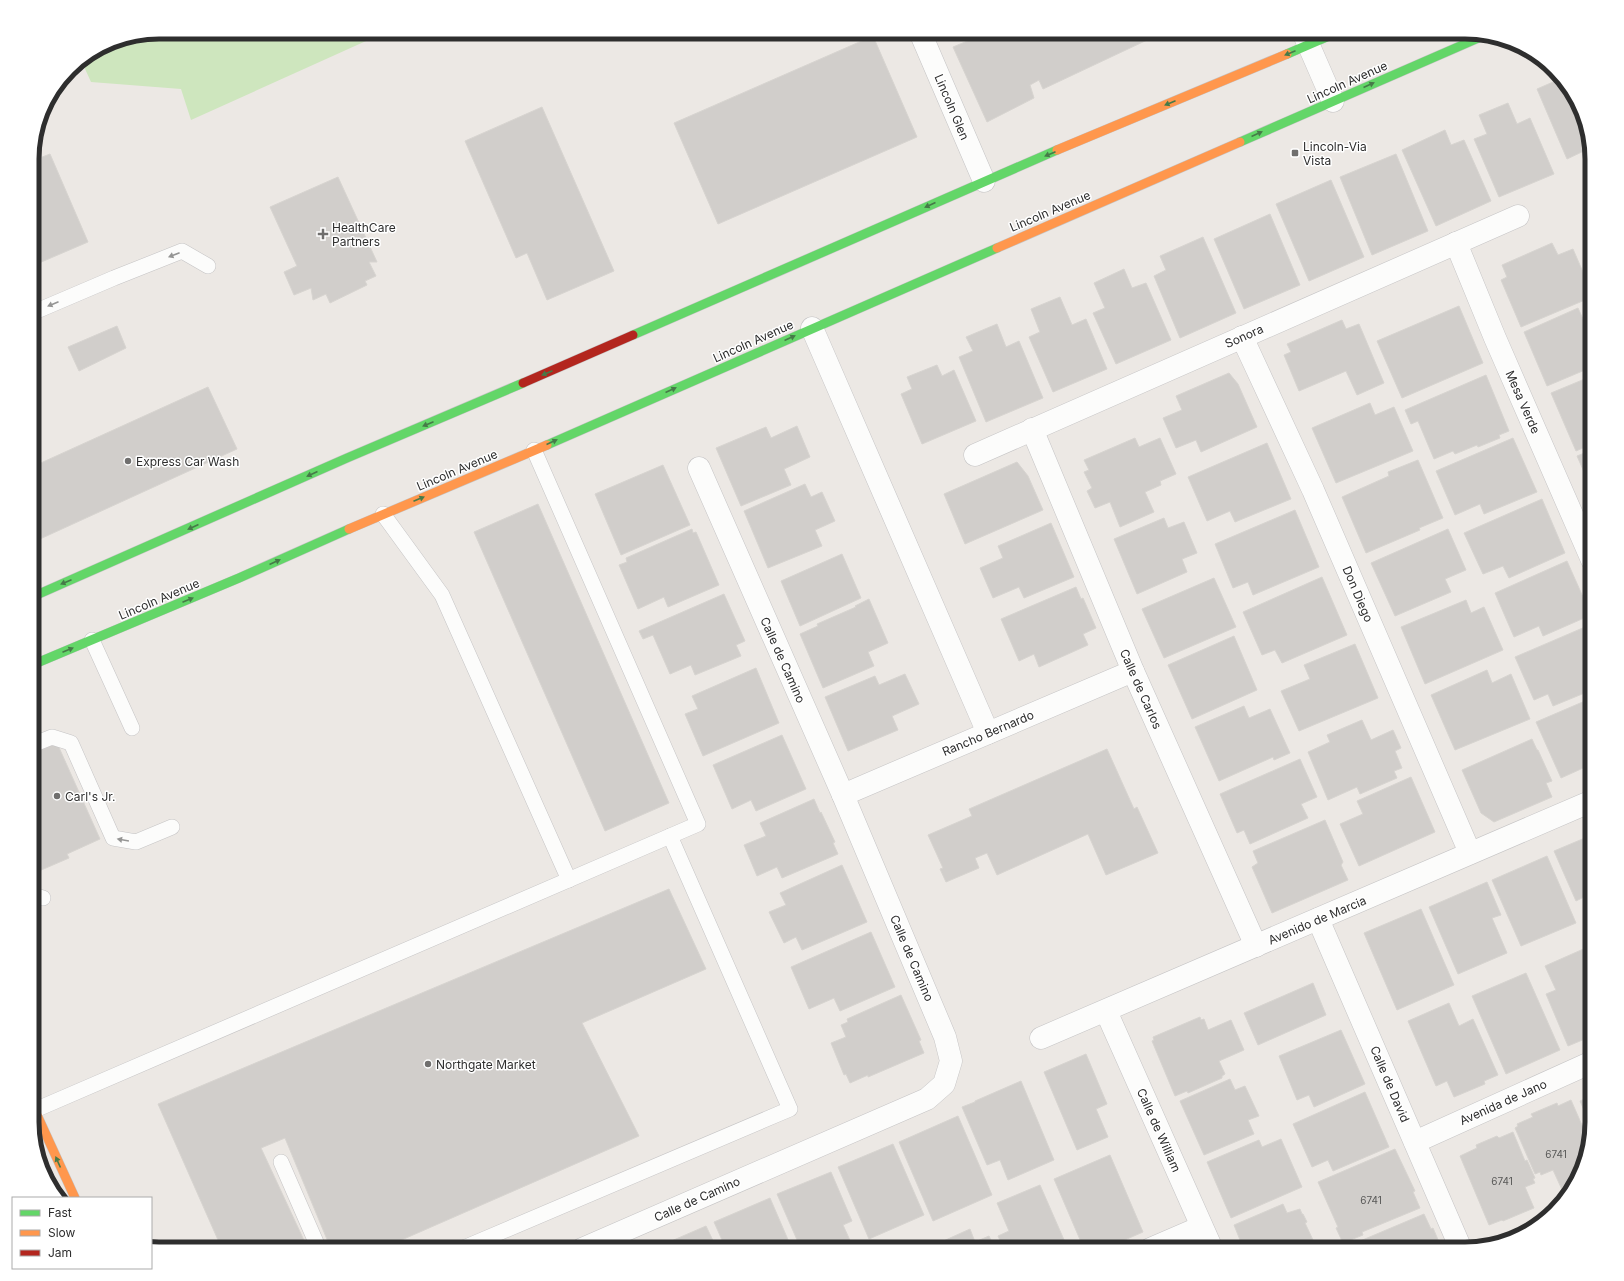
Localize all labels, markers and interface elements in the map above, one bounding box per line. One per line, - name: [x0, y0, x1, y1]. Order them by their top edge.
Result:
- one-way arrow: [1283, 51, 1295, 57]
- street label: Lincoln Avenue: [1305, 58, 1389, 106]
- street label: Lincoln Glen: [931, 72, 973, 142]
- one-way arrow: [1364, 82, 1375, 88]
- one-way arrow: [1163, 101, 1175, 107]
- one-way arrow: [1252, 131, 1264, 137]
- place label: Lincoln-Via Vista: [1303, 139, 1367, 168]
- marker: Lincoln-Via Vista: [1290, 148, 1300, 158]
- one-way arrow: [1043, 151, 1055, 157]
- street label: Lincoln Avenue: [1007, 187, 1093, 235]
- one-way arrow: [925, 202, 936, 208]
- place label: HealthCare Partners: [332, 220, 396, 249]
- marker: HealthCare Partners: [317, 228, 329, 240]
- one-way arrow: [167, 252, 179, 258]
- one-way arrow: [48, 301, 59, 307]
- street label: Lincoln Avenue: [711, 317, 795, 365]
- street label: Sonora: [1222, 321, 1266, 351]
- one-way arrow: [784, 335, 795, 341]
- street label: Mesa Verde: [1502, 368, 1544, 436]
- one-way arrow: [542, 370, 553, 376]
- one-way arrow: [665, 387, 676, 393]
- one-way arrow: [421, 421, 433, 427]
- one-way arrow: [546, 439, 558, 445]
- street label: Lincoln Avenue: [414, 446, 500, 494]
- place label: Express Car Wash: [136, 454, 239, 469]
- marker: Express Car Wash: [123, 456, 133, 466]
- one-way arrow: [306, 471, 317, 477]
- one-way arrow: [414, 496, 425, 502]
- one-way arrow: [187, 524, 199, 530]
- one-way arrow: [270, 559, 281, 565]
- street label: Don Diego: [1339, 564, 1377, 624]
- street label: Lincoln Avenue: [116, 575, 202, 623]
- one-way arrow: [61, 579, 72, 585]
- one-way arrow: [182, 596, 194, 603]
- street label: Calle de Camino: [757, 615, 809, 705]
- one-way arrow: [63, 647, 74, 653]
- street label: Calle de Carlos: [1117, 647, 1165, 731]
- street label: Rancho Bernardo: [940, 707, 1036, 759]
- place label: Carl's Jr.: [65, 789, 116, 804]
- marker: Carl's Jr.: [52, 791, 62, 801]
- one-way arrow: [117, 837, 129, 843]
- street label: Avenido de Marcia: [1266, 893, 1368, 947]
- street label: Calle de Camino: [887, 912, 937, 1004]
- street label: Calle de David: [1367, 1043, 1413, 1125]
- place label: Northgate Market: [436, 1057, 536, 1072]
- marker: Northgate Market: [423, 1059, 433, 1069]
- street label: Avenida de Jano: [1457, 1076, 1549, 1128]
- street label: Calle de William: [1134, 1086, 1184, 1174]
- house number: 6741: [1545, 1148, 1567, 1160]
- one-way arrow: [55, 1156, 61, 1168]
- street label: Calle de Camino: [652, 1173, 742, 1225]
- house number: 6741: [1491, 1175, 1513, 1187]
- house number: 6741: [1360, 1194, 1382, 1206]
- legend: [12, 1197, 152, 1269]
- text: Fast: [48, 1205, 72, 1220]
- text: Slow: [48, 1225, 76, 1240]
- text: Jam: [48, 1245, 72, 1260]

